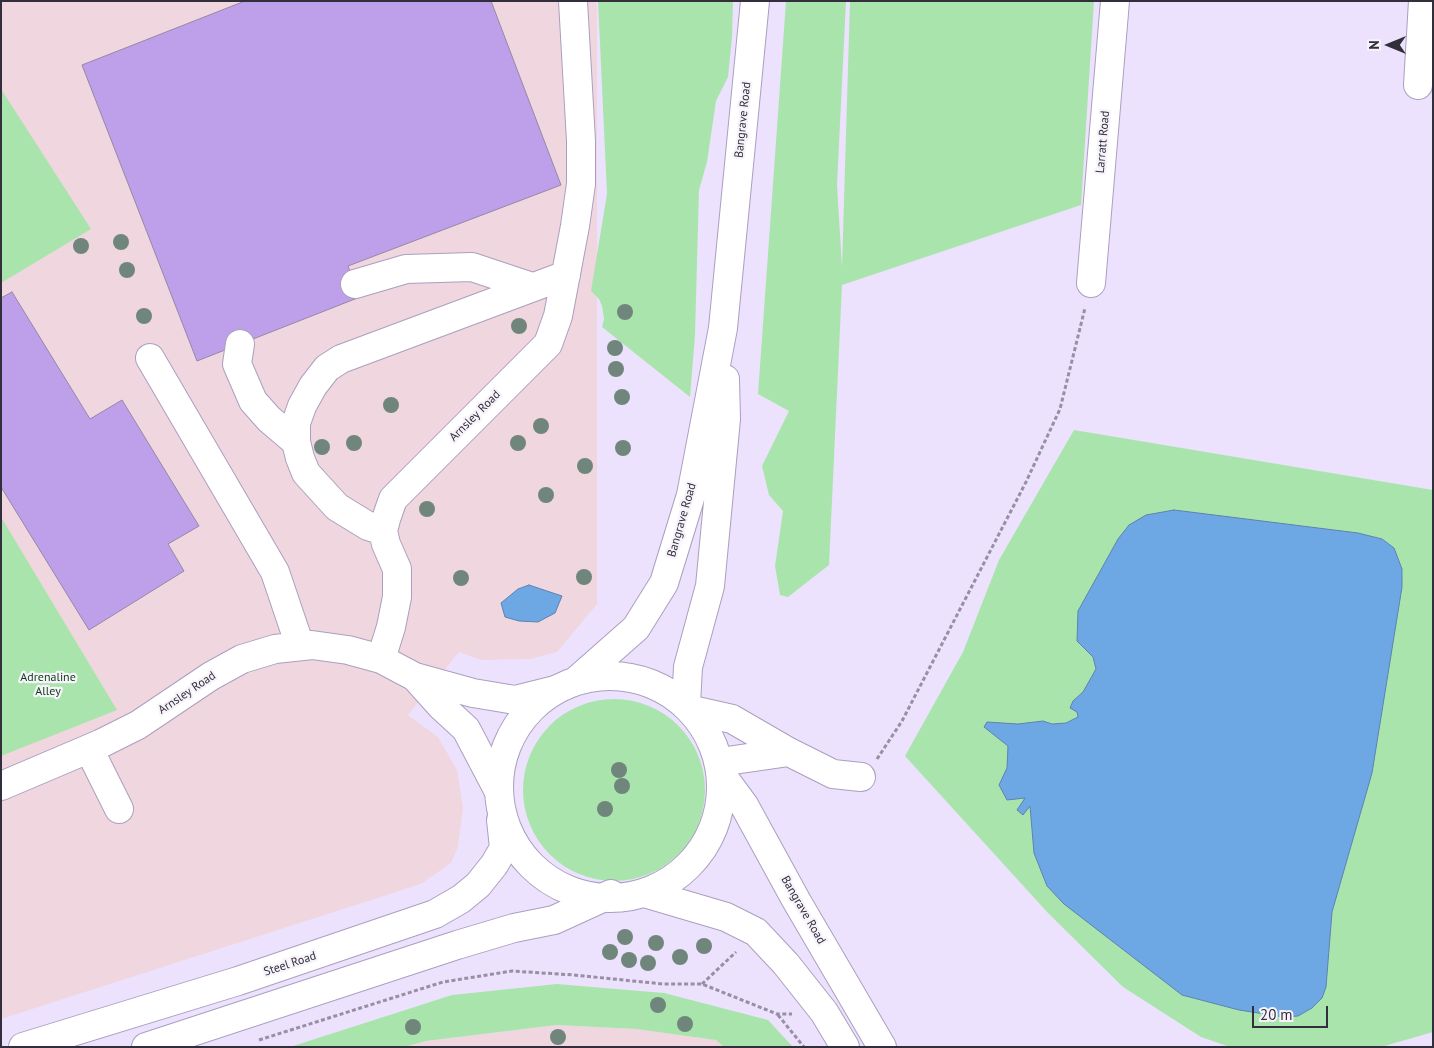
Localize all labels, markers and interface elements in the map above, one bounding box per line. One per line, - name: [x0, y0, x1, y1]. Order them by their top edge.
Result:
- north arrow: [1364, 20, 1414, 70]
- text: N: [1365, 40, 1383, 50]
- street label: Bangrave Road: [732, 81, 754, 159]
- street label: Larratt Road: [1093, 110, 1113, 174]
- street label: Arnsley Road: [446, 387, 504, 445]
- street label: Bangrave Road: [665, 481, 699, 559]
- street label: Arnsley Road: [156, 669, 218, 717]
- park label: Adrenaline Alley: [20, 671, 76, 699]
- street label: Bangrave Road: [778, 873, 828, 947]
- street label: Steel Road: [262, 949, 318, 979]
- scale bar: [1254, 996, 1330, 1028]
- text: 20 m: [1260, 1005, 1293, 1024]

